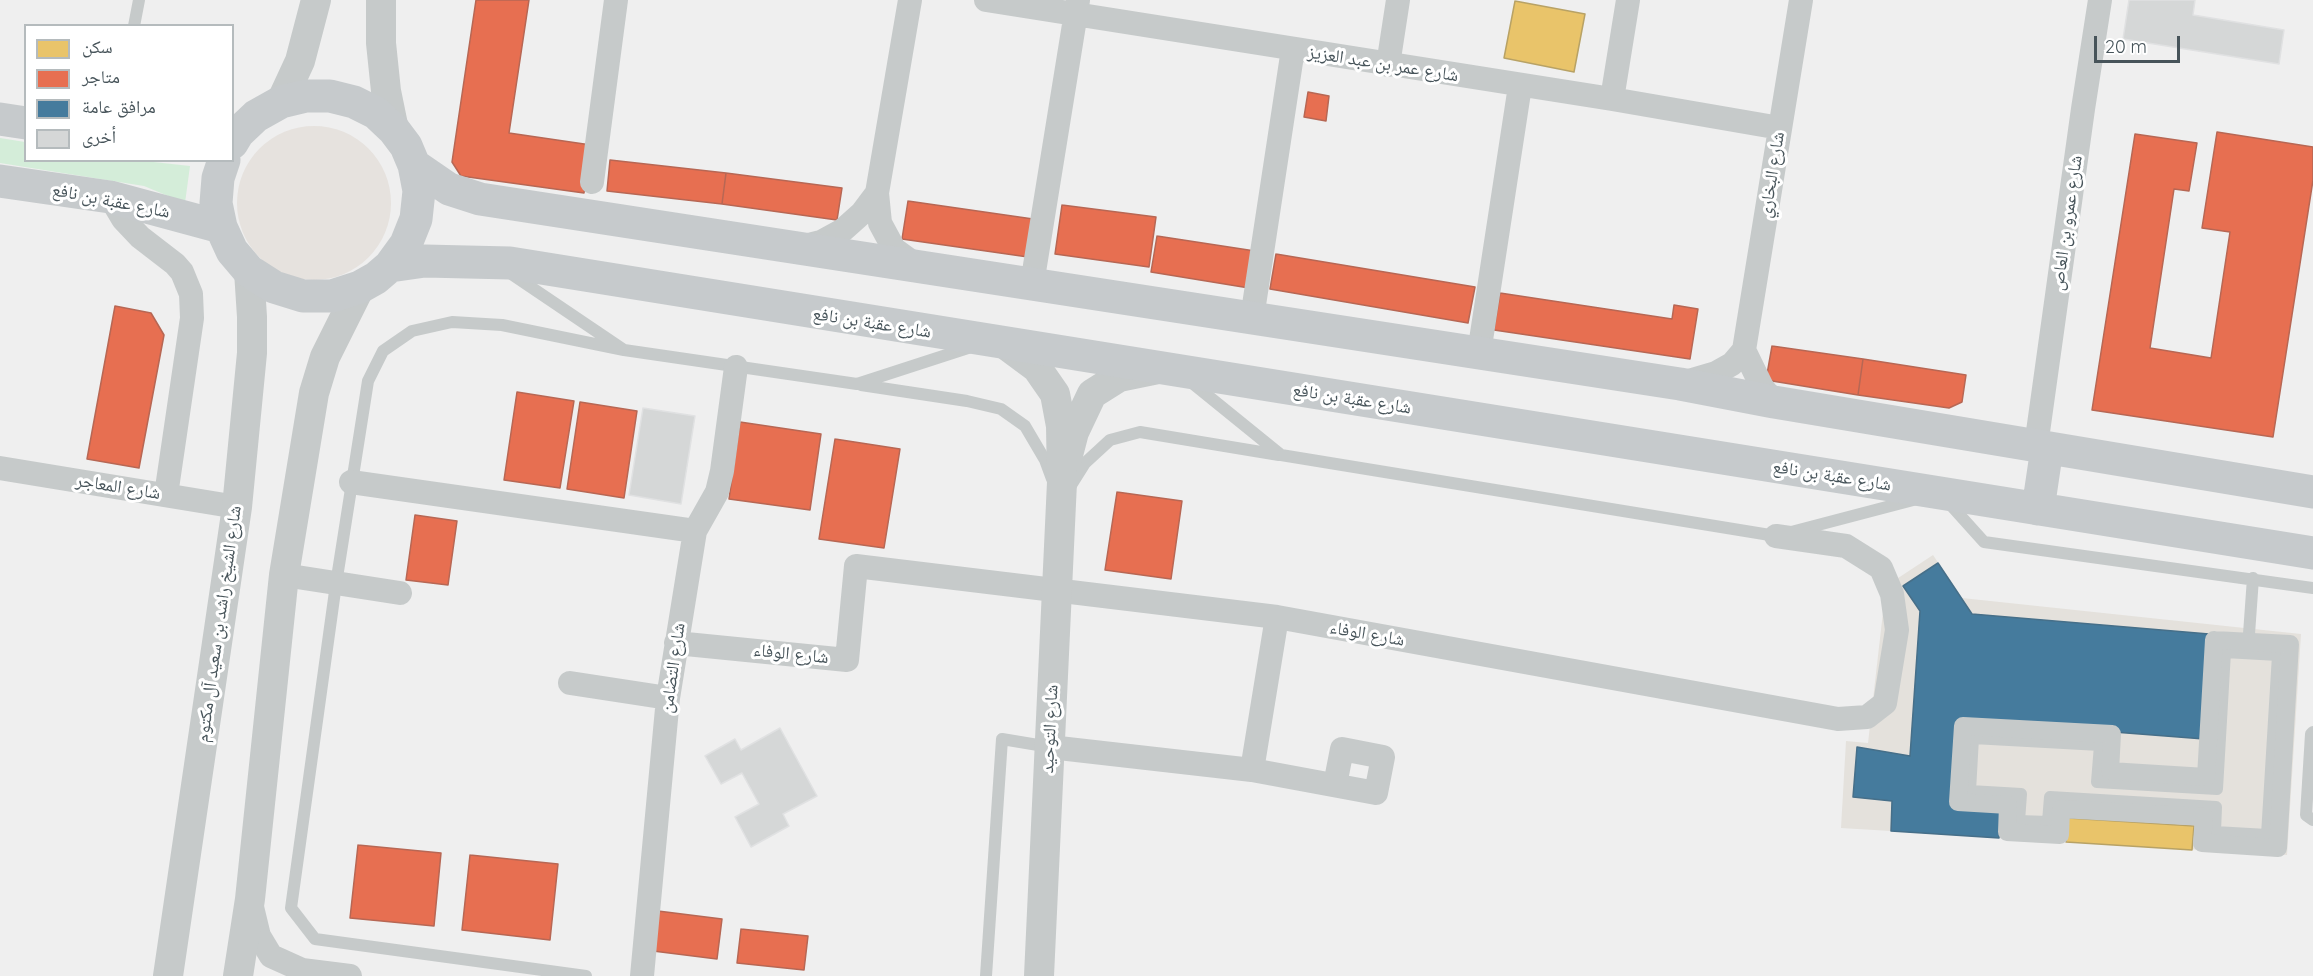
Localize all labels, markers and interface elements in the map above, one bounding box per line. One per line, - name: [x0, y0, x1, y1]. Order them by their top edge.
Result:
- legend: [24, 24, 234, 162]
- scale bar: [2097, 24, 2182, 62]
- text: سكن: [82, 35, 113, 58]
- text: 20 m: [2105, 35, 2147, 58]
- street label: شارع عمر بن عبد العزيز: [1306, 41, 1460, 87]
- text: متاجر: [82, 65, 120, 88]
- text: مرافق عامة: [82, 95, 156, 118]
- text: أخرى: [82, 125, 116, 148]
- street label: شارع البخاري: [1755, 130, 1789, 220]
- street label: شارع عمرو بن العاص: [2047, 154, 2087, 292]
- street label: شارع عقبة بن نافع: [50, 179, 172, 223]
- street label: شارع عقبة بن نافع: [811, 303, 933, 343]
- street label: شارع عقبة بن نافع: [1291, 379, 1413, 419]
- street label: شارع عقبة بن نافع: [1771, 456, 1893, 496]
- street label: شارع المعاجر: [74, 470, 162, 504]
- street label: شارع الشيخ راشد بن سعيد آل مكتوم: [192, 504, 246, 744]
- street label: شارع الوفاء: [1328, 617, 1406, 651]
- street label: شارع التضامن: [656, 621, 690, 715]
- street label: شارع الوفاء: [752, 639, 830, 669]
- street label: شارع التوحيد: [1037, 684, 1063, 774]

